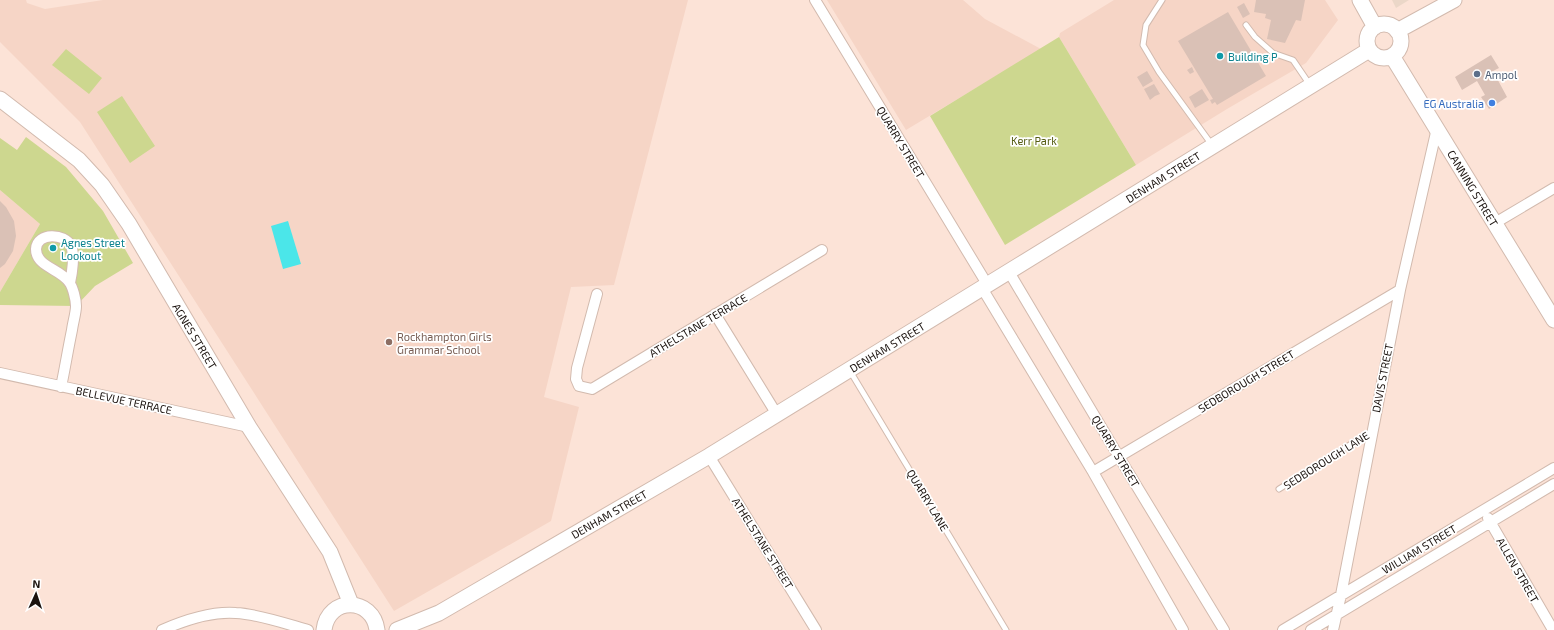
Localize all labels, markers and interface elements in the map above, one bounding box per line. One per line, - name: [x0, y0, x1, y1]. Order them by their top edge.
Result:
- place label: Building P: [1228, 50, 1278, 63]
- marker: Building P: [1215, 51, 1225, 61]
- place label: Ampol: [1485, 68, 1518, 81]
- marker: Ampol: [1472, 69, 1482, 79]
- place label: EG Australia: [1423, 97, 1484, 110]
- marker: EG Australia: [1487, 98, 1497, 108]
- street label: QUARRY STREET: [874, 104, 928, 181]
- park label: Kerr Park: [1011, 134, 1057, 147]
- street label: CANNING STREET: [1445, 147, 1501, 229]
- street label: DENHAM STREET: [1123, 148, 1203, 205]
- place label: Agnes Street Lookout: [61, 236, 125, 262]
- marker: Agnes Street Lookout: [48, 243, 58, 253]
- street label: ATHELSTANE TERRACE: [647, 291, 749, 359]
- street label: AGNES STREET: [170, 301, 220, 372]
- street label: DENHAM STREET: [847, 319, 928, 375]
- place label: Rockhampton Girls Grammar School: [397, 330, 492, 356]
- marker: Rockhampton Girls Grammar School: [384, 337, 394, 347]
- street label: DAVIS STREET: [1369, 342, 1395, 414]
- street label: SEDBOROUGH STREET: [1195, 347, 1297, 415]
- street label: BELLEVUE TERRACE: [75, 383, 173, 417]
- street label: QUARRY STREET: [1089, 413, 1143, 490]
- street label: SEDBOROUGH LANE: [1281, 428, 1371, 492]
- street label: QUARRY LANE: [904, 467, 952, 534]
- street label: DENHAM STREET: [569, 487, 650, 541]
- street label: ATHELSTANE STREET: [730, 495, 797, 591]
- street label: WILLIAM STREET: [1379, 521, 1459, 576]
- street label: ALLEN STREET: [1494, 535, 1542, 605]
- north arrow: [16, 574, 56, 614]
- text: N: [32, 577, 41, 590]

